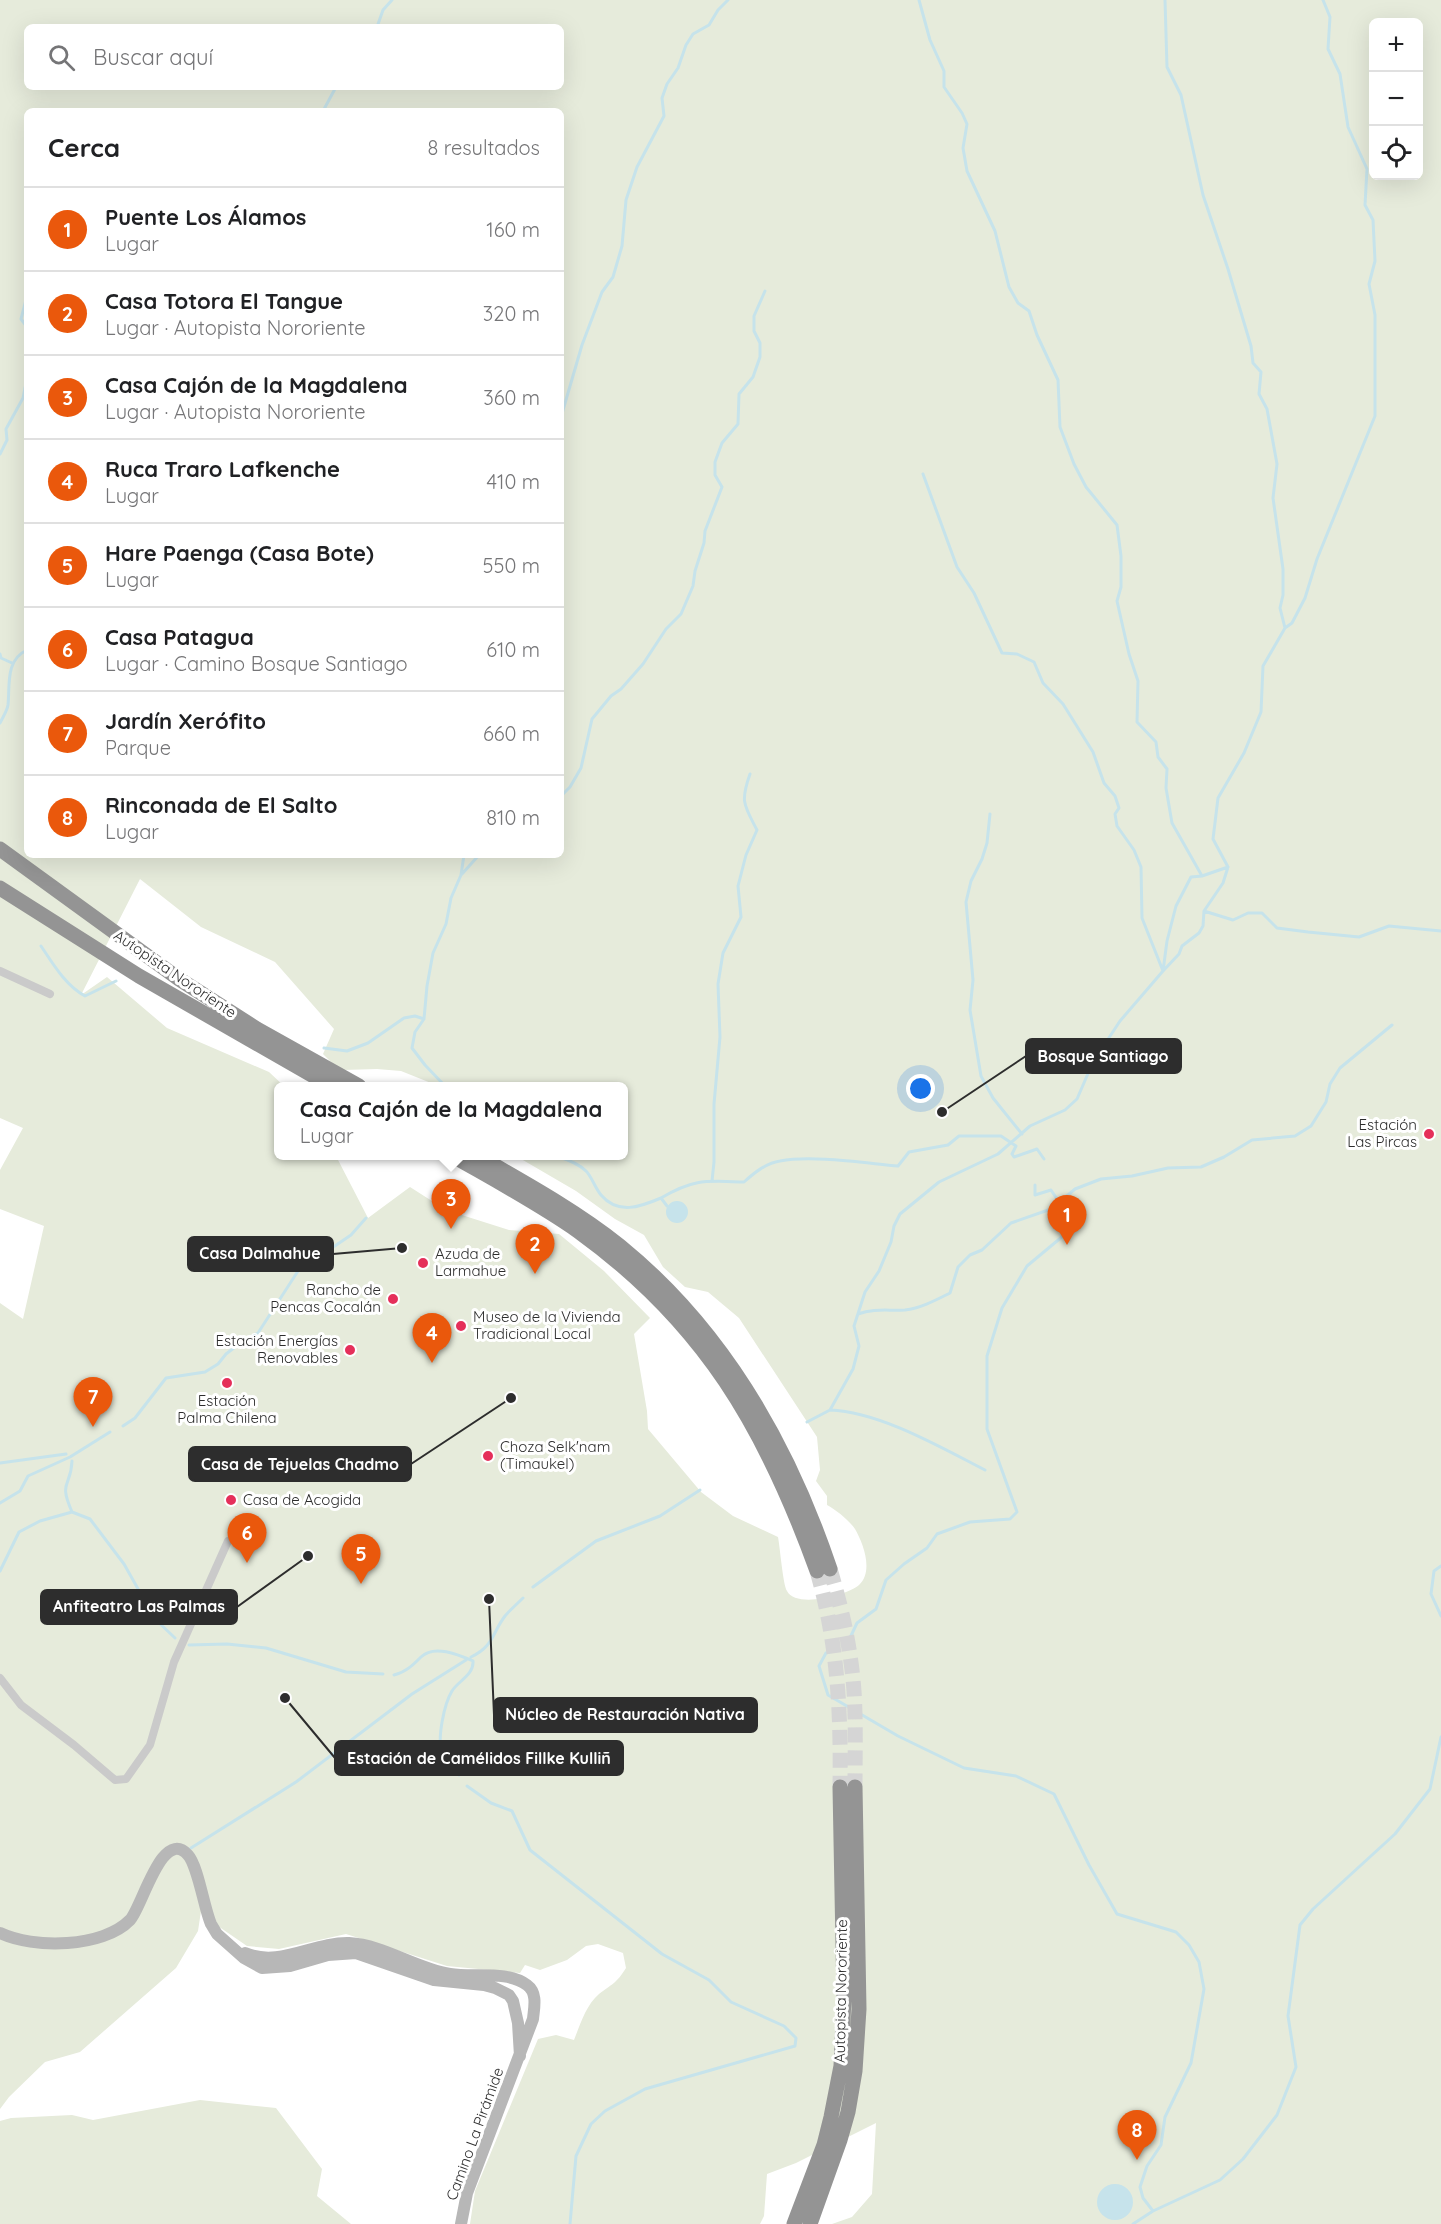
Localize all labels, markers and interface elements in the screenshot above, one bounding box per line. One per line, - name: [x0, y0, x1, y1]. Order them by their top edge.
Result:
- map controls: [1369, 18, 1423, 180]
- button: +: [1369, 18, 1423, 72]
- search box: [24, 24, 564, 90]
- icon: search: [45, 41, 78, 74]
- text: Buscar aquí: [93, 43, 213, 71]
- button: −: [1369, 72, 1423, 126]
- button: locate: [1369, 126, 1423, 180]
- text: Cerca: [48, 131, 120, 164]
- text: 8 resultados: [427, 135, 540, 160]
- text: Puente Los Álamos: [105, 203, 306, 231]
- text: 1: [64, 217, 71, 242]
- text: 160 m: [486, 217, 540, 242]
- text: Lugar: [105, 231, 159, 256]
- text: Casa Totora El Tangue: [105, 287, 343, 315]
- text: 2: [62, 301, 73, 326]
- text: 320 m: [483, 301, 540, 326]
- text: Lugar · Autopista Nororiente: [105, 315, 366, 340]
- text: Casa Cajón de la Magdalena: [105, 371, 408, 399]
- text: 3: [62, 385, 73, 410]
- text: 360 m: [483, 385, 540, 410]
- text: Lugar · Autopista Nororiente: [105, 399, 366, 424]
- text: Ruca Traro Lafkenche: [105, 455, 340, 483]
- text: 4: [62, 469, 73, 494]
- text: 410 m: [487, 469, 540, 494]
- text: Lugar: [105, 483, 159, 508]
- text: Hare Paenga (Casa Bote): [105, 539, 374, 567]
- text: 5: [62, 553, 73, 578]
- text: 550 m: [483, 553, 540, 578]
- text: Lugar: [105, 567, 159, 592]
- text: Casa Patagua: [105, 623, 254, 651]
- text: 6: [62, 637, 73, 662]
- text: 610 m: [486, 637, 540, 662]
- text: Lugar · Camino Bosque Santiago: [105, 651, 408, 676]
- text: Jardín Xerófito: [105, 707, 266, 735]
- text: 7: [62, 721, 73, 746]
- text: 660 m: [483, 721, 540, 746]
- text: Parque: [105, 735, 171, 760]
- text: Rinconada de El Salto: [105, 791, 337, 819]
- text: 8: [62, 805, 73, 830]
- text: 810 m: [486, 805, 540, 830]
- text: Lugar: [105, 819, 159, 844]
- street label: Autopista Nororiente: [110, 925, 240, 1022]
- callout: Bosque Santiago: [1026, 1039, 1181, 1073]
- text: Bosque Santiago: [1038, 1046, 1168, 1066]
- your location: [906, 1074, 935, 1103]
- popup: [274, 1082, 628, 1160]
- text: Casa Cajón de la Magdalena: [300, 1095, 602, 1123]
- place label: Estación Las Pircas: [1347, 1115, 1417, 1151]
- text: Lugar: [300, 1123, 354, 1148]
- marker: Estación Las Pircas: [1422, 1127, 1436, 1141]
- pin: 3: [432, 1180, 470, 1229]
- pin: 1: [1048, 1196, 1086, 1245]
- pin: 2: [516, 1224, 554, 1274]
- callout: Casa Dalmahue: [188, 1237, 333, 1271]
- text: Casa Dalmahue: [199, 1243, 321, 1263]
- place label: Azuda de Larmahue: [435, 1244, 506, 1280]
- marker: Azuda de Larmahue: [416, 1256, 430, 1270]
- place label: Rancho de Pencas Cocalán: [270, 1280, 381, 1316]
- marker: Rancho de Pencas Cocalán: [386, 1292, 400, 1306]
- place label: Museo de la Vivienda Tradicional Local: [473, 1307, 621, 1343]
- pin: 4: [412, 1314, 452, 1363]
- marker: Museo de la Vivienda Tradicional Local: [454, 1319, 468, 1333]
- place label: Estación Energías Renovables: [216, 1331, 338, 1367]
- marker: Estación Energías Renovables: [343, 1343, 357, 1357]
- marker: Estación Palma Chilena: [220, 1376, 234, 1390]
- pin: 7: [74, 1378, 112, 1427]
- place label: Estación Palma Chilena: [177, 1391, 277, 1427]
- place label: Choza Selk'nam (Timaukel): [500, 1437, 610, 1473]
- callout: Casa de Tejuelas Chadmo: [189, 1447, 411, 1481]
- marker: Choza Selk'nam (Timaukel): [481, 1449, 495, 1463]
- text: Casa de Tejuelas Chadmo: [201, 1454, 399, 1474]
- place label: Casa de Acogida: [243, 1490, 361, 1509]
- marker: Casa de Acogida: [224, 1493, 238, 1507]
- pin: 6: [228, 1514, 266, 1563]
- pin: 5: [342, 1534, 380, 1584]
- callout: Anfiteatro Las Palmas: [41, 1590, 237, 1624]
- text: Anfiteatro Las Palmas: [53, 1596, 225, 1616]
- callout: Núcleo de Restauración Nativa: [494, 1698, 757, 1732]
- text: Núcleo de Restauración Nativa: [505, 1704, 745, 1724]
- callout: Estación de Camélidos Fillke Kulliñ: [335, 1741, 623, 1775]
- text: Estación de Camélidos Fillke Kulliñ: [347, 1748, 611, 1768]
- street label: Autopista Nororiente: [830, 1919, 851, 2063]
- street label: Camino La Pirámide: [442, 2065, 507, 2203]
- pin: 8: [1118, 2110, 1156, 2160]

